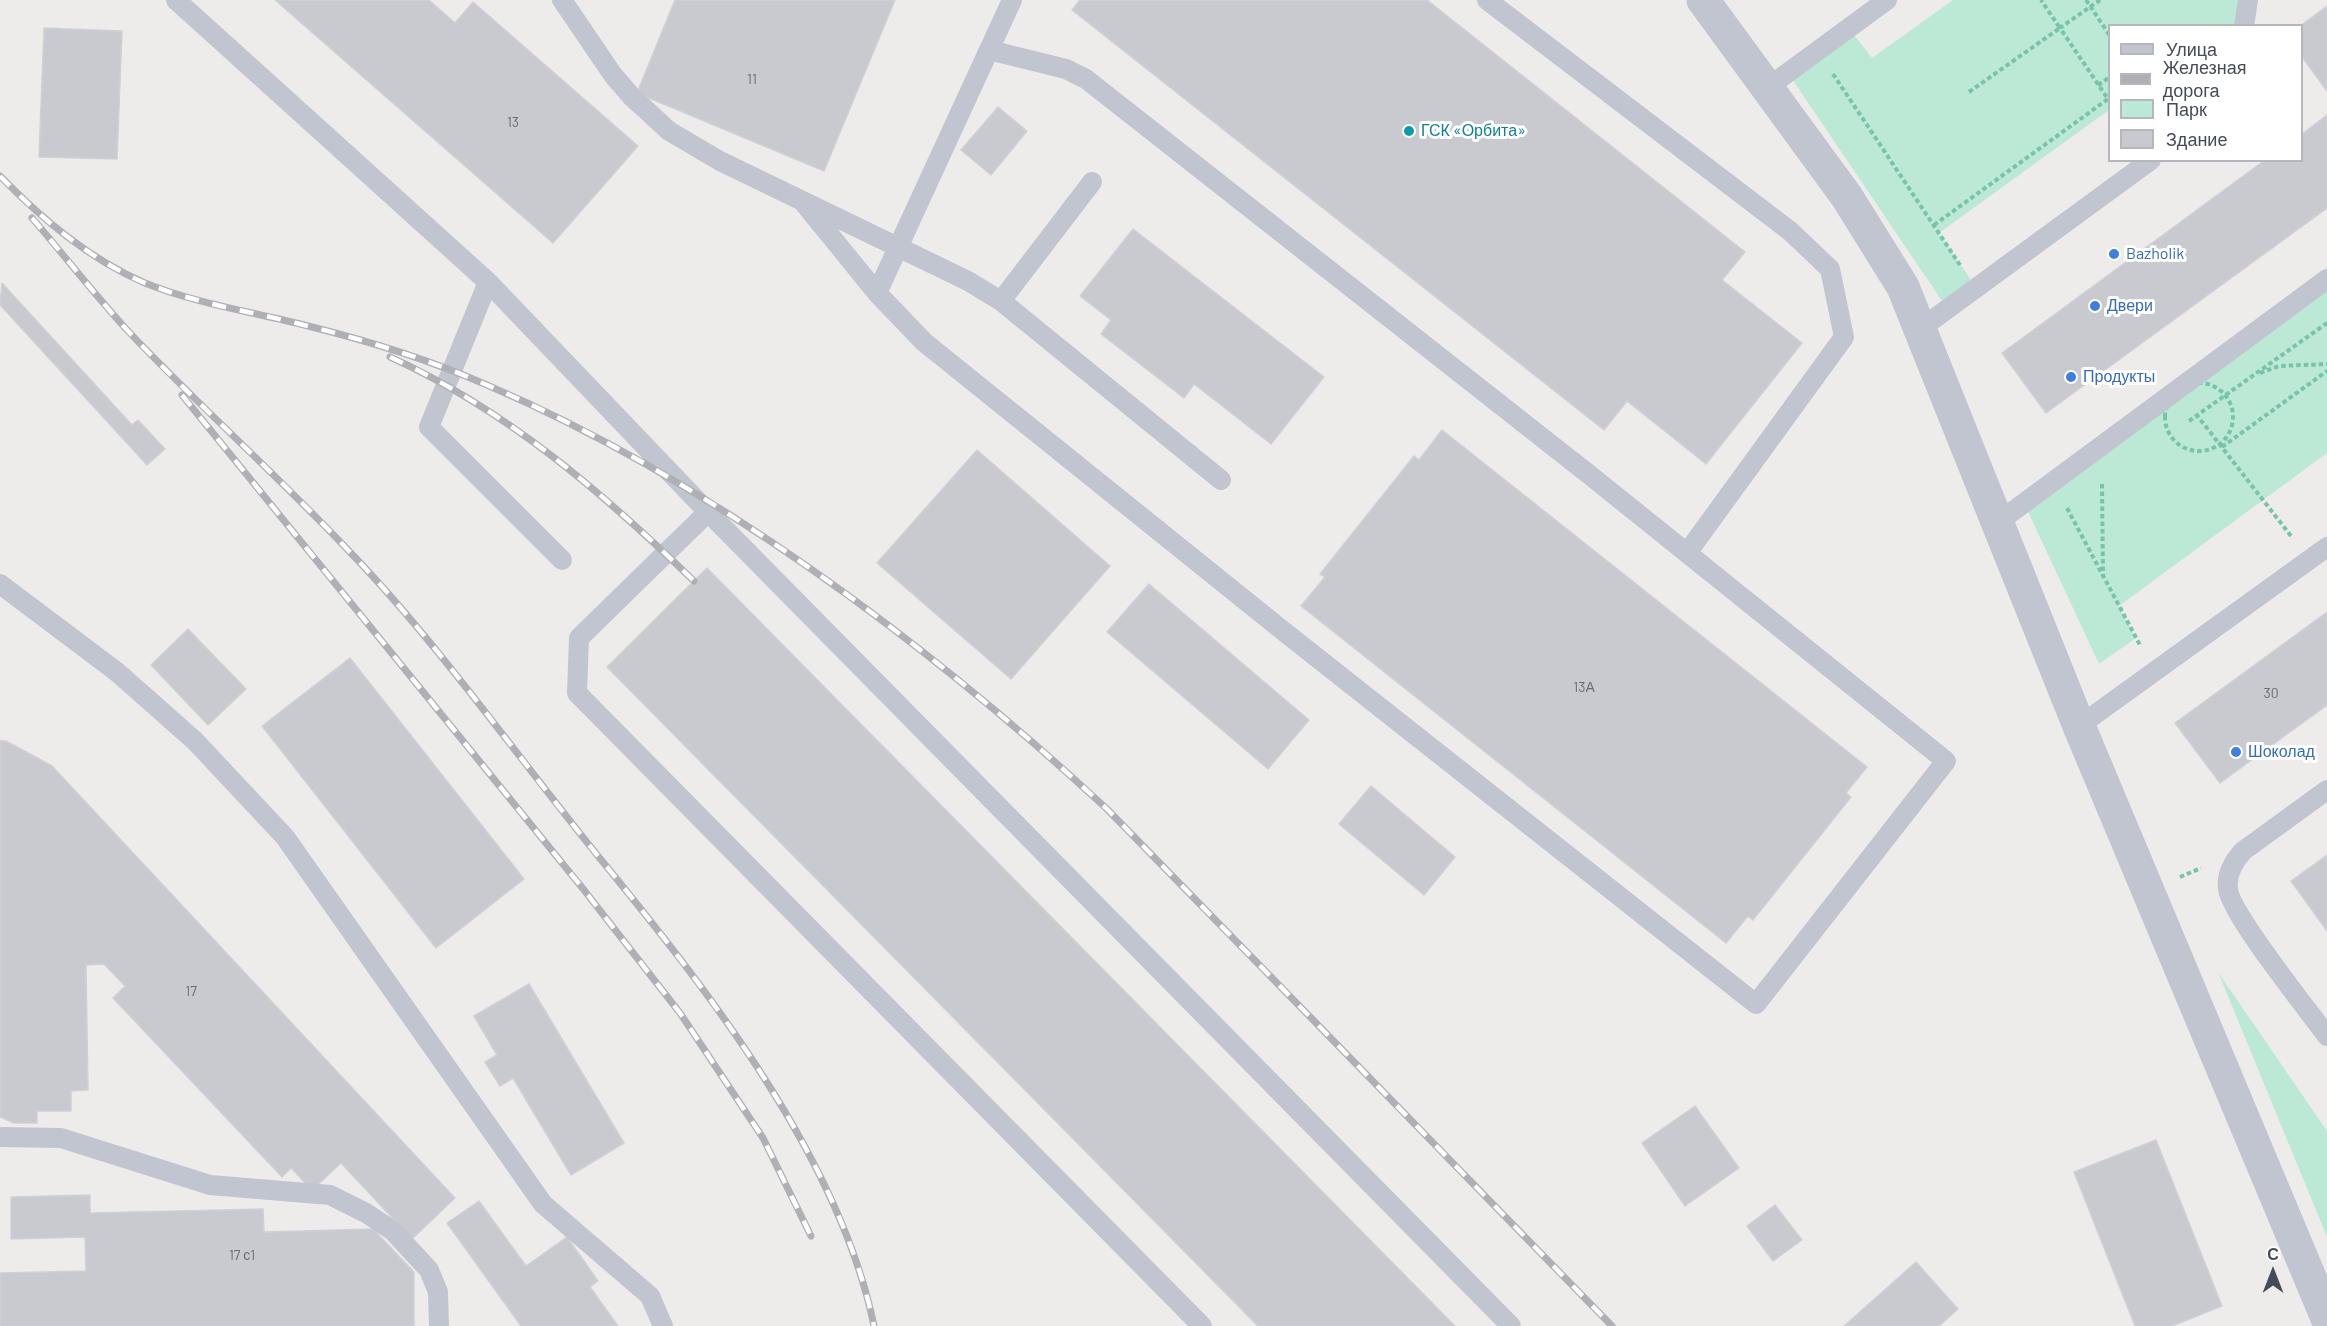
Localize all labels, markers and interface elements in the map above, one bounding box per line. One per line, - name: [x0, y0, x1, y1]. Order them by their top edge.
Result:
- legend: [2108, 24, 2303, 162]
- text: Улица: [2166, 38, 2217, 60]
- text: Железная дорога: [2163, 56, 2247, 101]
- house number: 11: [747, 71, 757, 87]
- text: Парк: [2166, 98, 2207, 120]
- house number: 13: [507, 114, 519, 130]
- place label: ГСК «Орбита»: [1421, 121, 1526, 141]
- marker: ГСК «Орбита»: [1402, 124, 1416, 138]
- text: Здание: [2166, 128, 2227, 150]
- place label: Bazholik: [2126, 244, 2184, 264]
- marker: Bazholik: [2107, 247, 2121, 261]
- place label: Двери: [2107, 296, 2153, 316]
- marker: Двери: [2088, 299, 2102, 313]
- place label: Продукты: [2083, 367, 2155, 387]
- marker: Продукты: [2064, 370, 2078, 384]
- house number: 13А: [1573, 679, 1595, 695]
- house number: 30: [2263, 685, 2279, 701]
- place label: Шоколад: [2248, 742, 2315, 762]
- marker: Шоколад: [2229, 745, 2243, 759]
- house number: 17: [185, 983, 197, 999]
- north arrow: [2243, 1242, 2303, 1302]
- text: С: [2267, 1244, 2279, 1263]
- house number: 17 с1: [229, 1247, 255, 1263]

